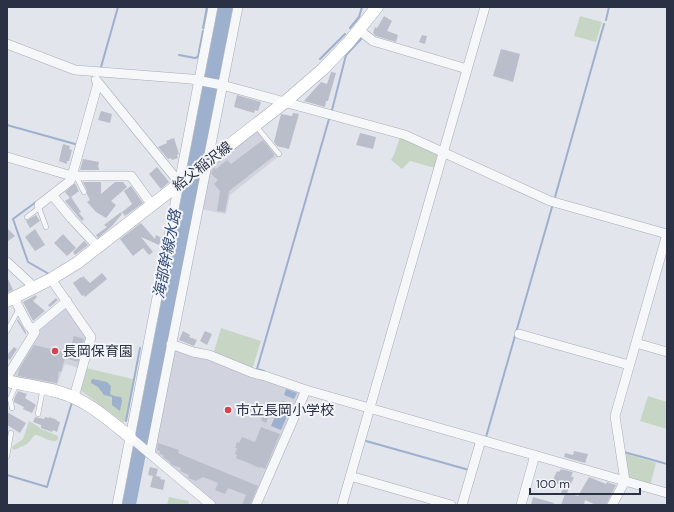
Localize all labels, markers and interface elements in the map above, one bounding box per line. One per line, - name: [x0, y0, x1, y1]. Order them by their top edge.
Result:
- street label: 給父稲沢線: [169, 137, 235, 195]
- water label: 海部幹線水路: [149, 206, 186, 300]
- place label: 長岡保育園: [63, 342, 133, 360]
- marker: 長岡保育園: [50, 346, 60, 356]
- place label: 市立長岡小学校: [236, 401, 334, 419]
- marker: 市立長岡小学校: [223, 405, 233, 415]
- scale bar: [530, 470, 640, 496]
- text: 100 m: [536, 476, 570, 492]

